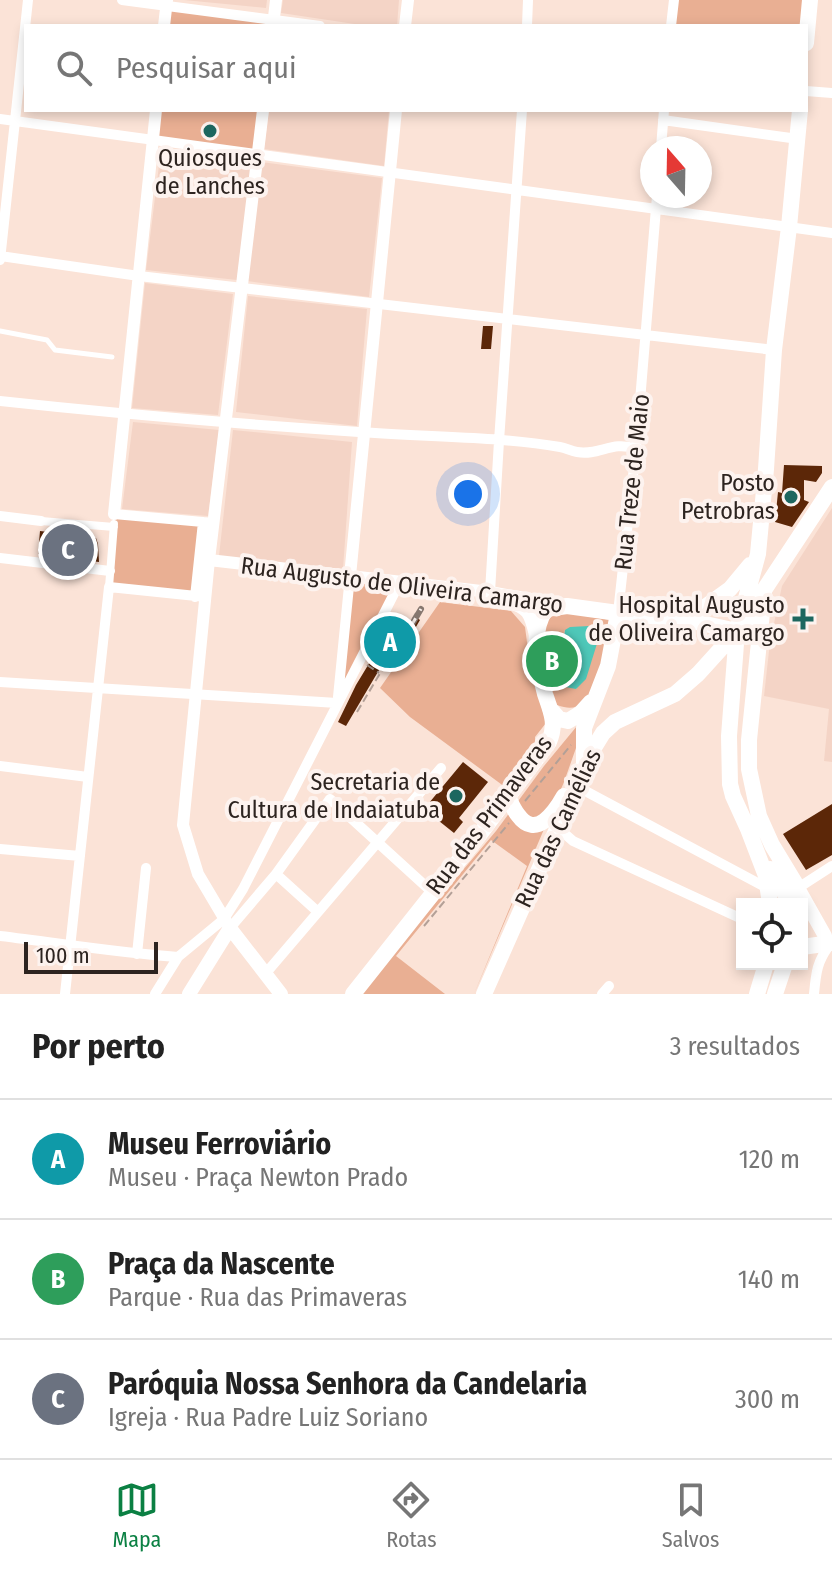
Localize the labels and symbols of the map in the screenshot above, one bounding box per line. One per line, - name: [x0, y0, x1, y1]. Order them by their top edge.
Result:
- marker: Quiosques de Lanches: [201, 122, 219, 140]
- north arrow: [640, 136, 712, 208]
- place label: Quiosques de Lanches: [155, 144, 265, 200]
- street label: Rua Treze de Maio: [609, 392, 655, 572]
- place label: Posto Petrobras: [681, 469, 775, 525]
- your location: [448, 474, 488, 514]
- marker: Posto Petrobras: [782, 488, 800, 506]
- pin: C: [42, 520, 94, 580]
- street label: Rua Augusto de Oliveira Camargo: [239, 551, 565, 619]
- place label: Hospital Augusto de Oliveira Camargo: [588, 591, 785, 647]
- marker: Hospital Augusto de Oliveira Camargo: [792, 608, 814, 630]
- pin: A: [364, 612, 416, 672]
- pin: B: [526, 631, 578, 691]
- street label: Rua das Primaveras: [420, 730, 558, 900]
- street label: Rua das Camélias: [509, 744, 607, 912]
- place label: Secretaria de Cultura de Indaiatuba: [227, 768, 440, 824]
- marker: Secretaria de Cultura de Indaiatuba: [447, 787, 465, 805]
- scale bar: [24, 938, 158, 974]

